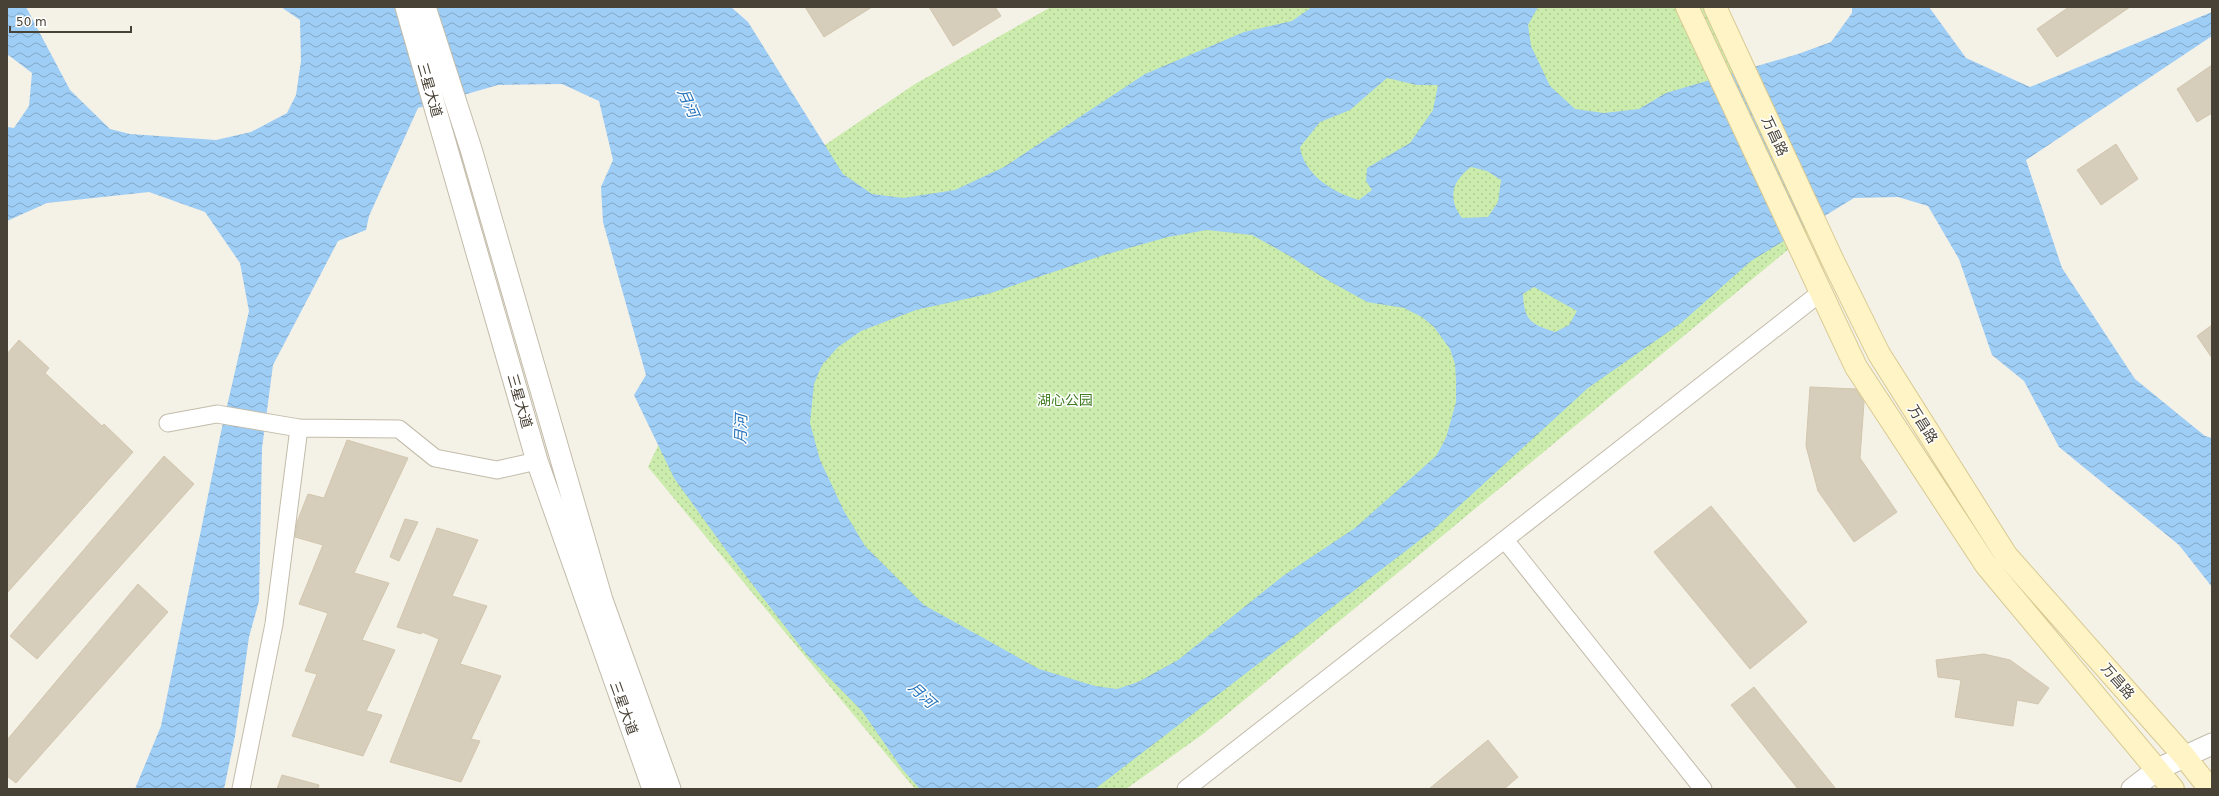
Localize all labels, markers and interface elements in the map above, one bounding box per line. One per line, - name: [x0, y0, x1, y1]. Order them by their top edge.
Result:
- scale bar: [10, 8, 131, 34]
- text: 50 m: [16, 15, 47, 29]
- street label: 三星大道: [415, 61, 445, 119]
- water label: 月河: [674, 86, 704, 123]
- street label: 万昌路: [1759, 114, 1791, 158]
- street label: 三星大道: [505, 372, 535, 430]
- park label: 湖心公园: [1037, 392, 1093, 408]
- street label: 万昌路: [1905, 402, 1941, 446]
- water label: 月河: [731, 411, 751, 444]
- street label: 万昌路: [2098, 660, 2138, 702]
- water label: 月河: [905, 678, 941, 714]
- street label: 三星大道: [607, 679, 641, 737]

